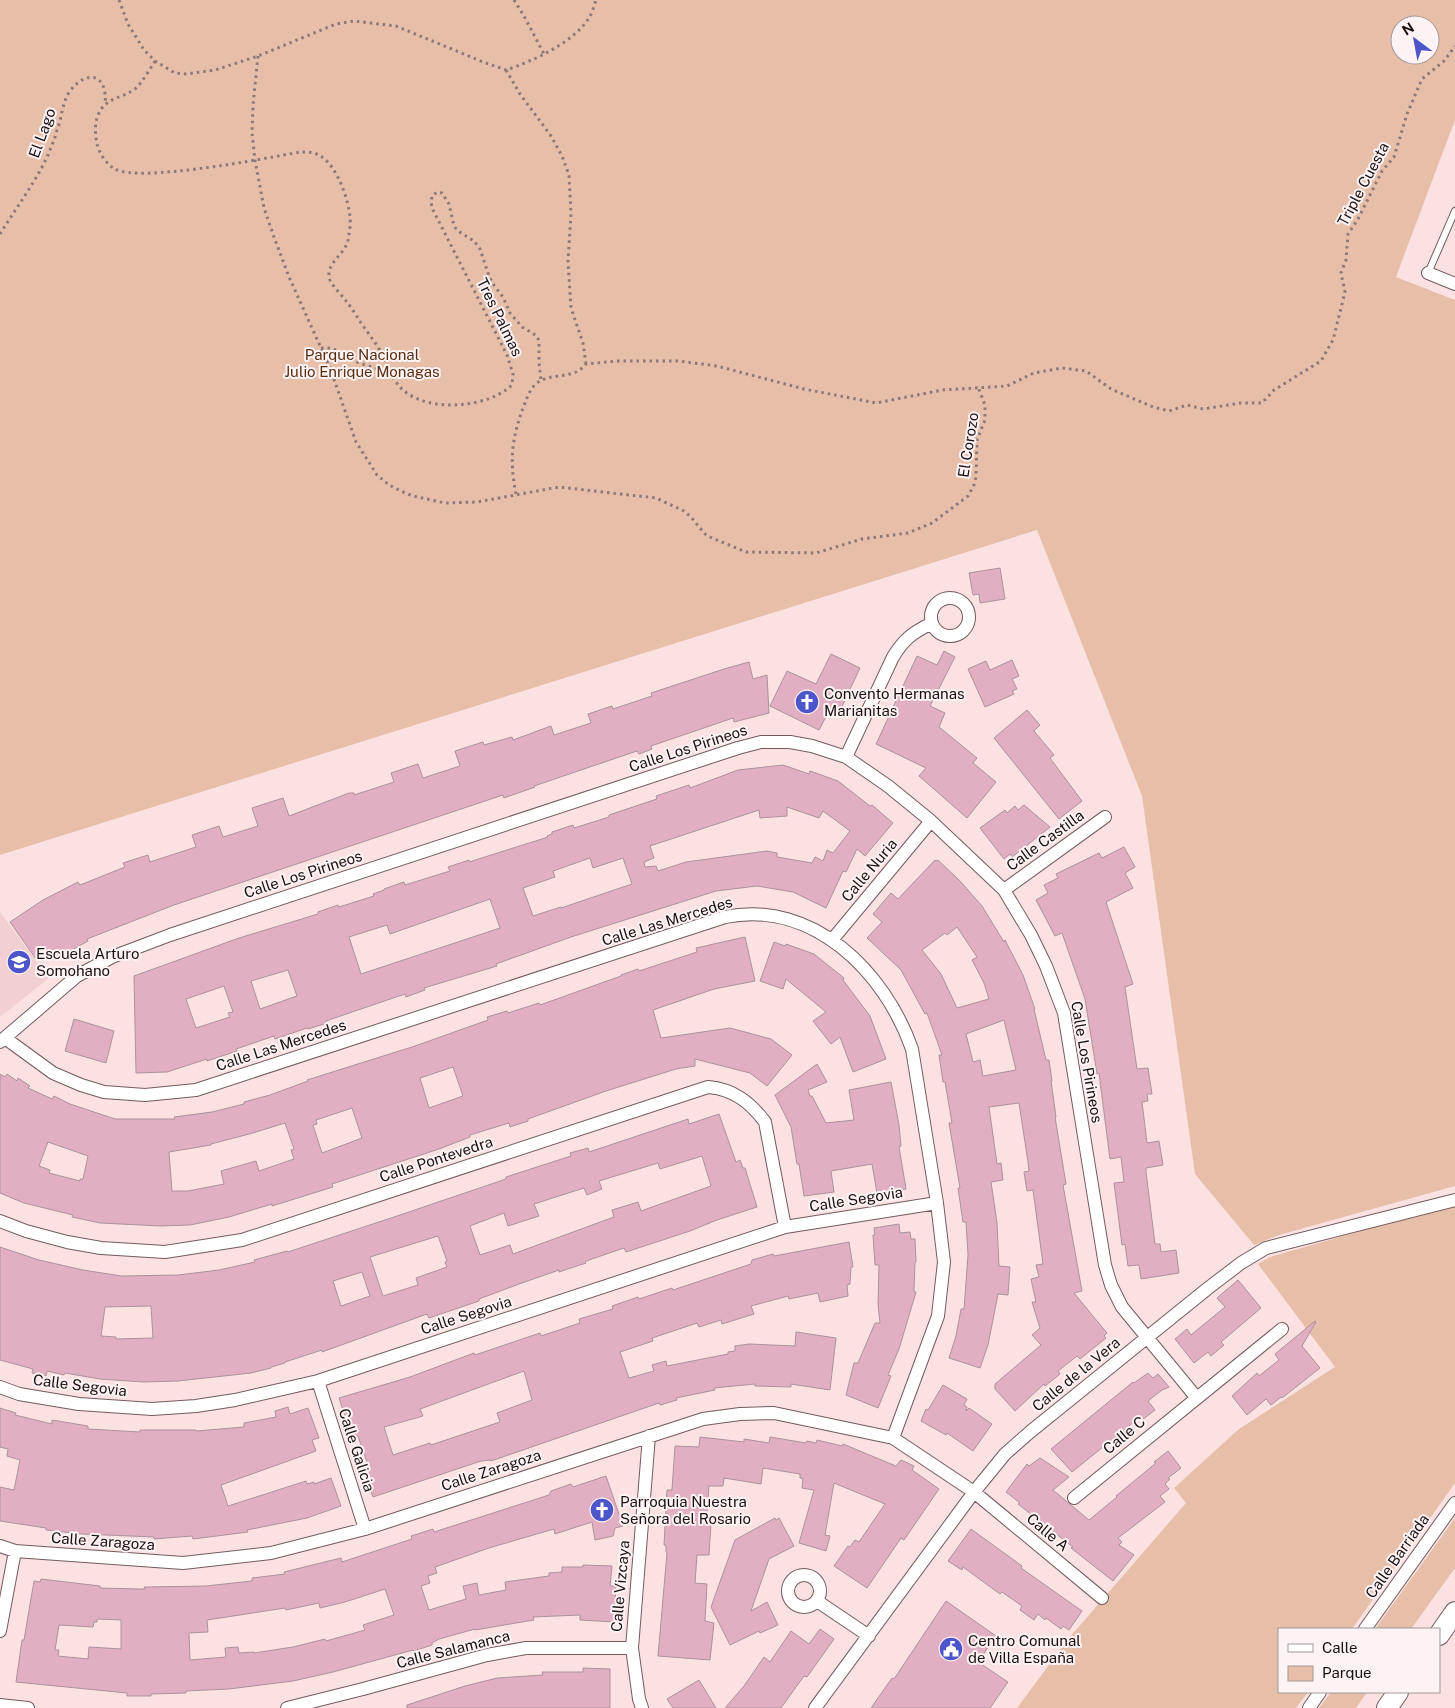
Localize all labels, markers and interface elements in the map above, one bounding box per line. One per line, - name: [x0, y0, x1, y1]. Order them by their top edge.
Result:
- north arrow: [1390, 15, 1440, 65]
- text: N: [1399, 19, 1417, 39]
- street label: El Lago: [25, 106, 59, 160]
- street label: Triple Cuesta: [1334, 139, 1392, 229]
- street label: Tres Palmas: [474, 275, 526, 359]
- park label: Parque Nacional Julio Enrique Monagas: [284, 346, 440, 380]
- street label: El Corozo: [954, 411, 982, 479]
- place label: Convento Hermanas Marianitas: [824, 685, 965, 719]
- church icon: Convento Hermanas Marianitas: [794, 689, 820, 715]
- street label: Calle Los Pirineos: [627, 721, 749, 775]
- street label: Calle Castilla: [1003, 806, 1087, 874]
- street label: Calle Nuria: [838, 835, 900, 905]
- street label: Calle Los Pirineos: [242, 847, 364, 901]
- street label: Calle Las Mercedes: [600, 893, 734, 949]
- place label: Escuela Arturo Somohano: [36, 945, 140, 979]
- school or university icon: Escuela Arturo Somohano: [6, 949, 32, 975]
- street label: Calle Los Pirineos: [1068, 1000, 1106, 1124]
- street label: Calle Las Mercedes: [214, 1016, 348, 1074]
- street label: Calle Pontevedra: [377, 1133, 495, 1185]
- street label: Calle Segovia: [808, 1183, 904, 1215]
- street label: Calle Segovia: [418, 1292, 514, 1338]
- street label: Calle de la Vera: [1029, 1334, 1123, 1414]
- street label: Calle Segovia: [32, 1371, 128, 1399]
- street label: Calle Galicia: [336, 1406, 378, 1494]
- street label: Calle C: [1100, 1413, 1148, 1457]
- street label: Calle Zaragoza: [439, 1446, 543, 1494]
- place label: Parroquia Nuestra Señora del Rosario: [620, 1493, 751, 1527]
- church icon: Parroquia Nuestra Señora del Rosario: [589, 1497, 615, 1523]
- street label: Calle A: [1023, 1510, 1073, 1555]
- street label: Calle Barriada: [1362, 1511, 1432, 1601]
- street label: Calle Zaragoza: [51, 1529, 155, 1553]
- street label: Calle Vizcaya: [608, 1539, 632, 1633]
- street label: Calle Salamanca: [394, 1627, 512, 1671]
- legend: [1278, 1628, 1440, 1693]
- place label: Centro Comunal de Villa España: [968, 1632, 1081, 1666]
- public building icon: Centro Comunal de Villa España: [938, 1636, 964, 1662]
- text: Calle: [1322, 1639, 1358, 1656]
- text: Parque: [1322, 1664, 1372, 1681]

